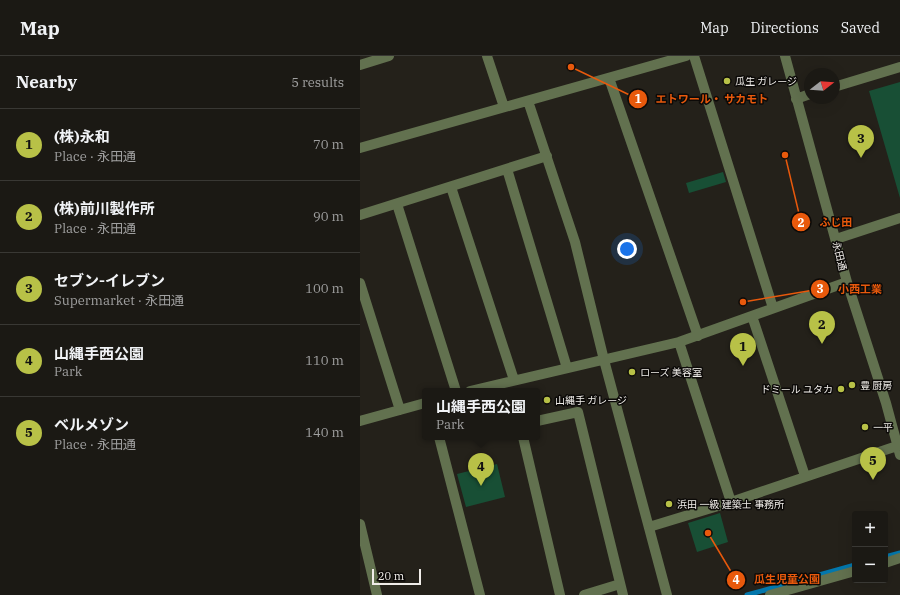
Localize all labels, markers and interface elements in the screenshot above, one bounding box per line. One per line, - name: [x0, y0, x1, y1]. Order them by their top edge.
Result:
- text: Map: [20, 16, 60, 40]
- text: Map: [700, 19, 729, 37]
- text: Directions: [751, 19, 819, 37]
- text: Saved: [841, 19, 880, 37]
- north arrow: [804, 68, 840, 104]
- text: Nearby: [16, 71, 77, 93]
- text: 5 results: [291, 74, 344, 91]
- place label: 瓜生 ガレージ: [735, 75, 797, 88]
- marker: 瓜生 ガレージ: [722, 76, 732, 86]
- callout: エトワール・ サカモト: [628, 87, 776, 110]
- text: 1: [634, 91, 642, 106]
- text: エトワール・ サカモト: [656, 92, 768, 106]
- pin: 3: [848, 125, 874, 158]
- text: (株)永和: [54, 127, 110, 146]
- text: 1: [25, 136, 33, 153]
- text: 70 m: [313, 136, 344, 153]
- text: Place · 永田通: [54, 148, 136, 165]
- text: (株)前川製作所: [54, 199, 155, 218]
- text: 2: [25, 208, 33, 225]
- text: 90 m: [313, 208, 344, 225]
- callout: ふじ田: [791, 211, 860, 234]
- text: 2: [797, 215, 805, 230]
- text: ふじ田: [820, 215, 853, 229]
- text: Place · 永田通: [54, 220, 136, 237]
- your location: [617, 239, 637, 259]
- street label: 永田通: [830, 240, 849, 272]
- text: セブン-イレブン: [54, 271, 165, 290]
- callout: 小西工業: [810, 277, 890, 300]
- text: 3: [25, 280, 33, 297]
- text: 100 m: [305, 280, 344, 297]
- text: 3: [816, 281, 824, 296]
- text: 小西工業: [838, 282, 882, 296]
- text: Supermarket · 永田通: [54, 292, 184, 309]
- pin: 2: [809, 311, 835, 344]
- pin: 1: [730, 333, 756, 366]
- text: 山縄手西公園: [54, 344, 144, 363]
- text: 4: [25, 352, 33, 369]
- text: 110 m: [305, 352, 344, 369]
- text: Park: [54, 363, 82, 380]
- place label: ローズ 美容室: [640, 366, 702, 379]
- marker: ローズ 美容室: [627, 367, 637, 377]
- place label: 豊 厨房: [860, 379, 892, 392]
- marker: 豊 厨房: [847, 380, 857, 390]
- place label: ドミール ユタカ: [761, 383, 833, 396]
- marker: ドミール ユタカ: [836, 384, 846, 394]
- popup: [422, 388, 540, 440]
- place label: 山縄手 ガレージ: [555, 394, 627, 407]
- marker: 山縄手 ガレージ: [542, 395, 552, 405]
- text: 山縄手西公園: [436, 397, 526, 416]
- text: ベルメゾン: [54, 415, 129, 434]
- text: Park: [436, 416, 464, 433]
- place label: 一平: [873, 421, 893, 434]
- marker: 一平: [860, 422, 870, 432]
- text: 5: [25, 424, 33, 441]
- text: 140 m: [305, 424, 344, 441]
- text: Place · 永田通: [54, 436, 136, 453]
- pin: 5: [860, 447, 886, 480]
- pin: 4: [468, 453, 494, 486]
- place label: 浜田 一級 建築士 事務所: [677, 498, 784, 511]
- marker: 浜田 一級 建築士 事務所: [664, 499, 674, 509]
- map controls: [852, 511, 888, 583]
- button: +: [852, 511, 888, 547]
- button: −: [852, 547, 888, 583]
- scale bar: [372, 567, 421, 586]
- callout: 瓜生児童公園: [726, 568, 828, 591]
- text: 20 m: [378, 569, 404, 583]
- text: 4: [732, 572, 740, 587]
- text: 瓜生児童公園: [754, 572, 820, 586]

